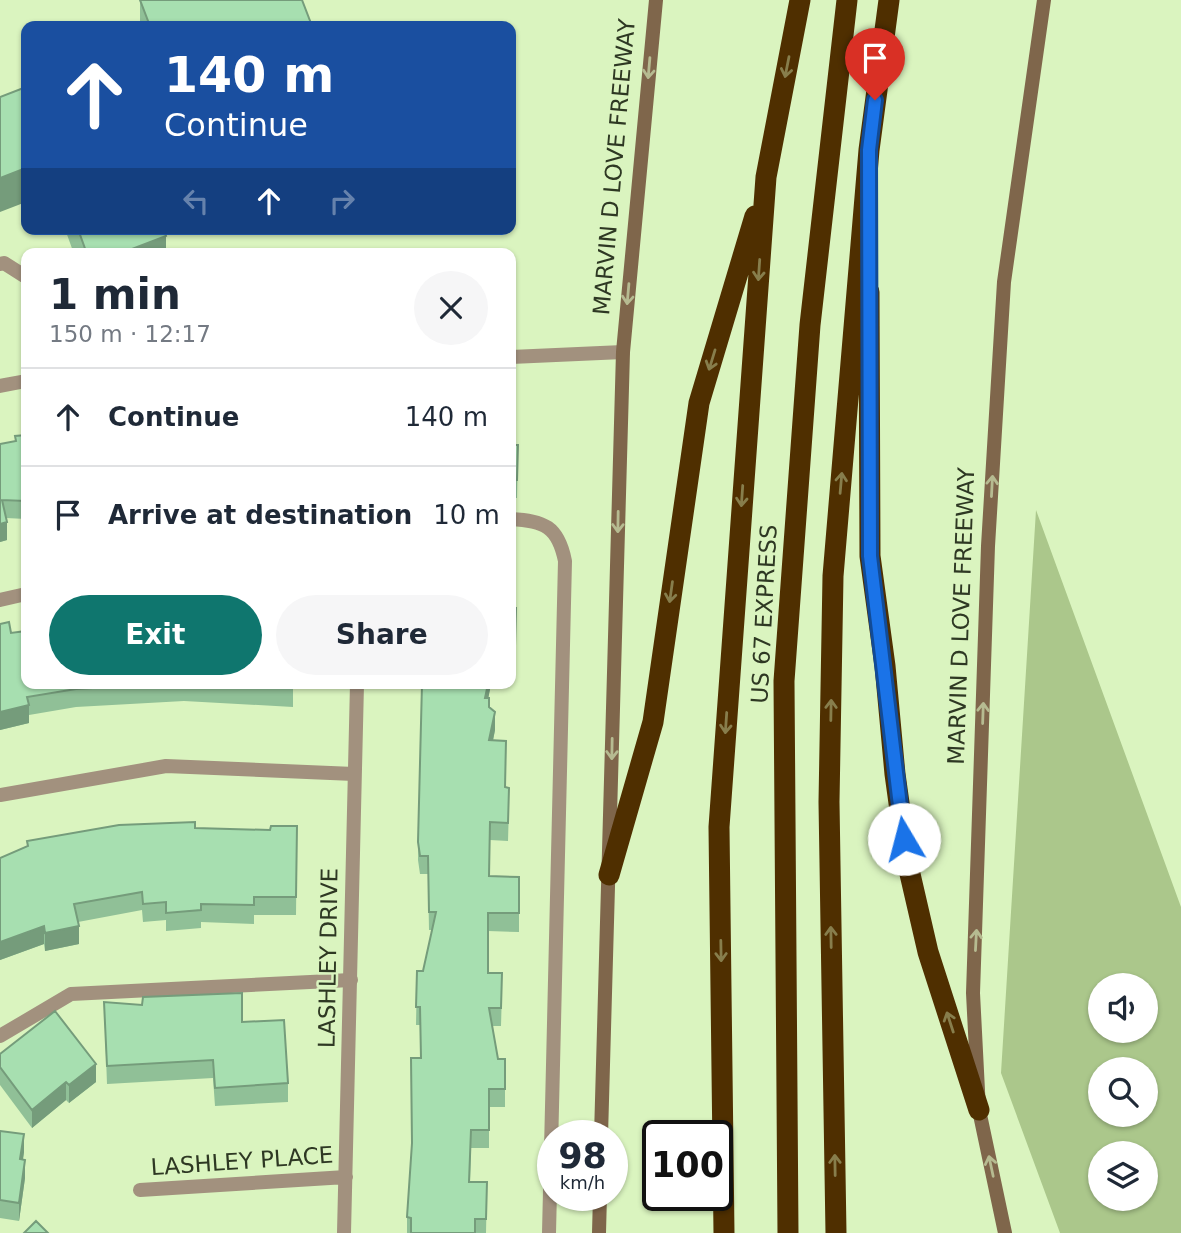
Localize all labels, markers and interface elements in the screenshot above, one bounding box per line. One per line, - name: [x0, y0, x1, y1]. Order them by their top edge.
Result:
- street label: MARVIN D LOVE FREEWAY: [588, 17, 640, 316]
- pin: [845, 28, 905, 100]
- icon: arrive: [856, 39, 894, 77]
- text: 140 m: [164, 47, 334, 104]
- icon: ahead: [49, 49, 140, 140]
- one-way arrow: [780, 55, 794, 78]
- one-way arrow: [643, 56, 656, 79]
- text: Continue: [164, 106, 308, 144]
- icon: left: [177, 182, 215, 220]
- icon: ahead: [250, 182, 288, 220]
- icon: right: [323, 182, 361, 220]
- one-way arrow: [752, 258, 765, 280]
- text: 1 min: [49, 270, 181, 319]
- button: close: [414, 271, 488, 345]
- one-way arrow: [621, 283, 634, 305]
- text: 150 m · 12:17: [49, 321, 211, 347]
- one-way arrow: [704, 349, 717, 371]
- icon: ahead: [49, 398, 87, 436]
- text: Continue: [108, 402, 239, 432]
- text: 140 m: [405, 402, 488, 432]
- street label: MARVIN D LOVE FREEWAY: [943, 466, 979, 765]
- one-way arrow: [835, 472, 848, 494]
- one-way arrow: [985, 474, 998, 497]
- one-way arrow: [735, 485, 748, 507]
- icon: arrive: [49, 496, 87, 534]
- text: Arrive at destination: [108, 500, 412, 530]
- text: 10 m: [433, 500, 500, 530]
- one-way arrow: [611, 510, 625, 533]
- street label: US 67 EXPRESS: [746, 524, 782, 704]
- one-way arrow: [664, 580, 677, 603]
- button: Exit: [49, 595, 262, 675]
- button: Share: [276, 595, 488, 675]
- one-way arrow: [824, 699, 838, 722]
- one-way arrow: [977, 702, 990, 725]
- one-way arrow: [719, 712, 732, 734]
- one-way arrow: [606, 737, 619, 760]
- position arrow: [867, 802, 941, 876]
- street label: LASHLEY DRIVE: [313, 868, 343, 1048]
- one-way arrow: [825, 926, 838, 949]
- one-way arrow: [969, 929, 982, 952]
- one-way arrow: [714, 939, 728, 962]
- map controls: [1088, 973, 1158, 1211]
- button: sound: [1088, 973, 1158, 1043]
- one-way arrow: [943, 1011, 955, 1033]
- button: search: [1088, 1057, 1158, 1127]
- speed limit sign: 100: [642, 1120, 733, 1211]
- text: 98: [558, 1136, 607, 1176]
- button: layers: [1088, 1141, 1158, 1211]
- street label: LASHLEY PLACE: [150, 1142, 334, 1180]
- one-way arrow: [828, 1154, 842, 1177]
- one-way arrow: [984, 1155, 997, 1178]
- text: km/h: [560, 1172, 605, 1193]

